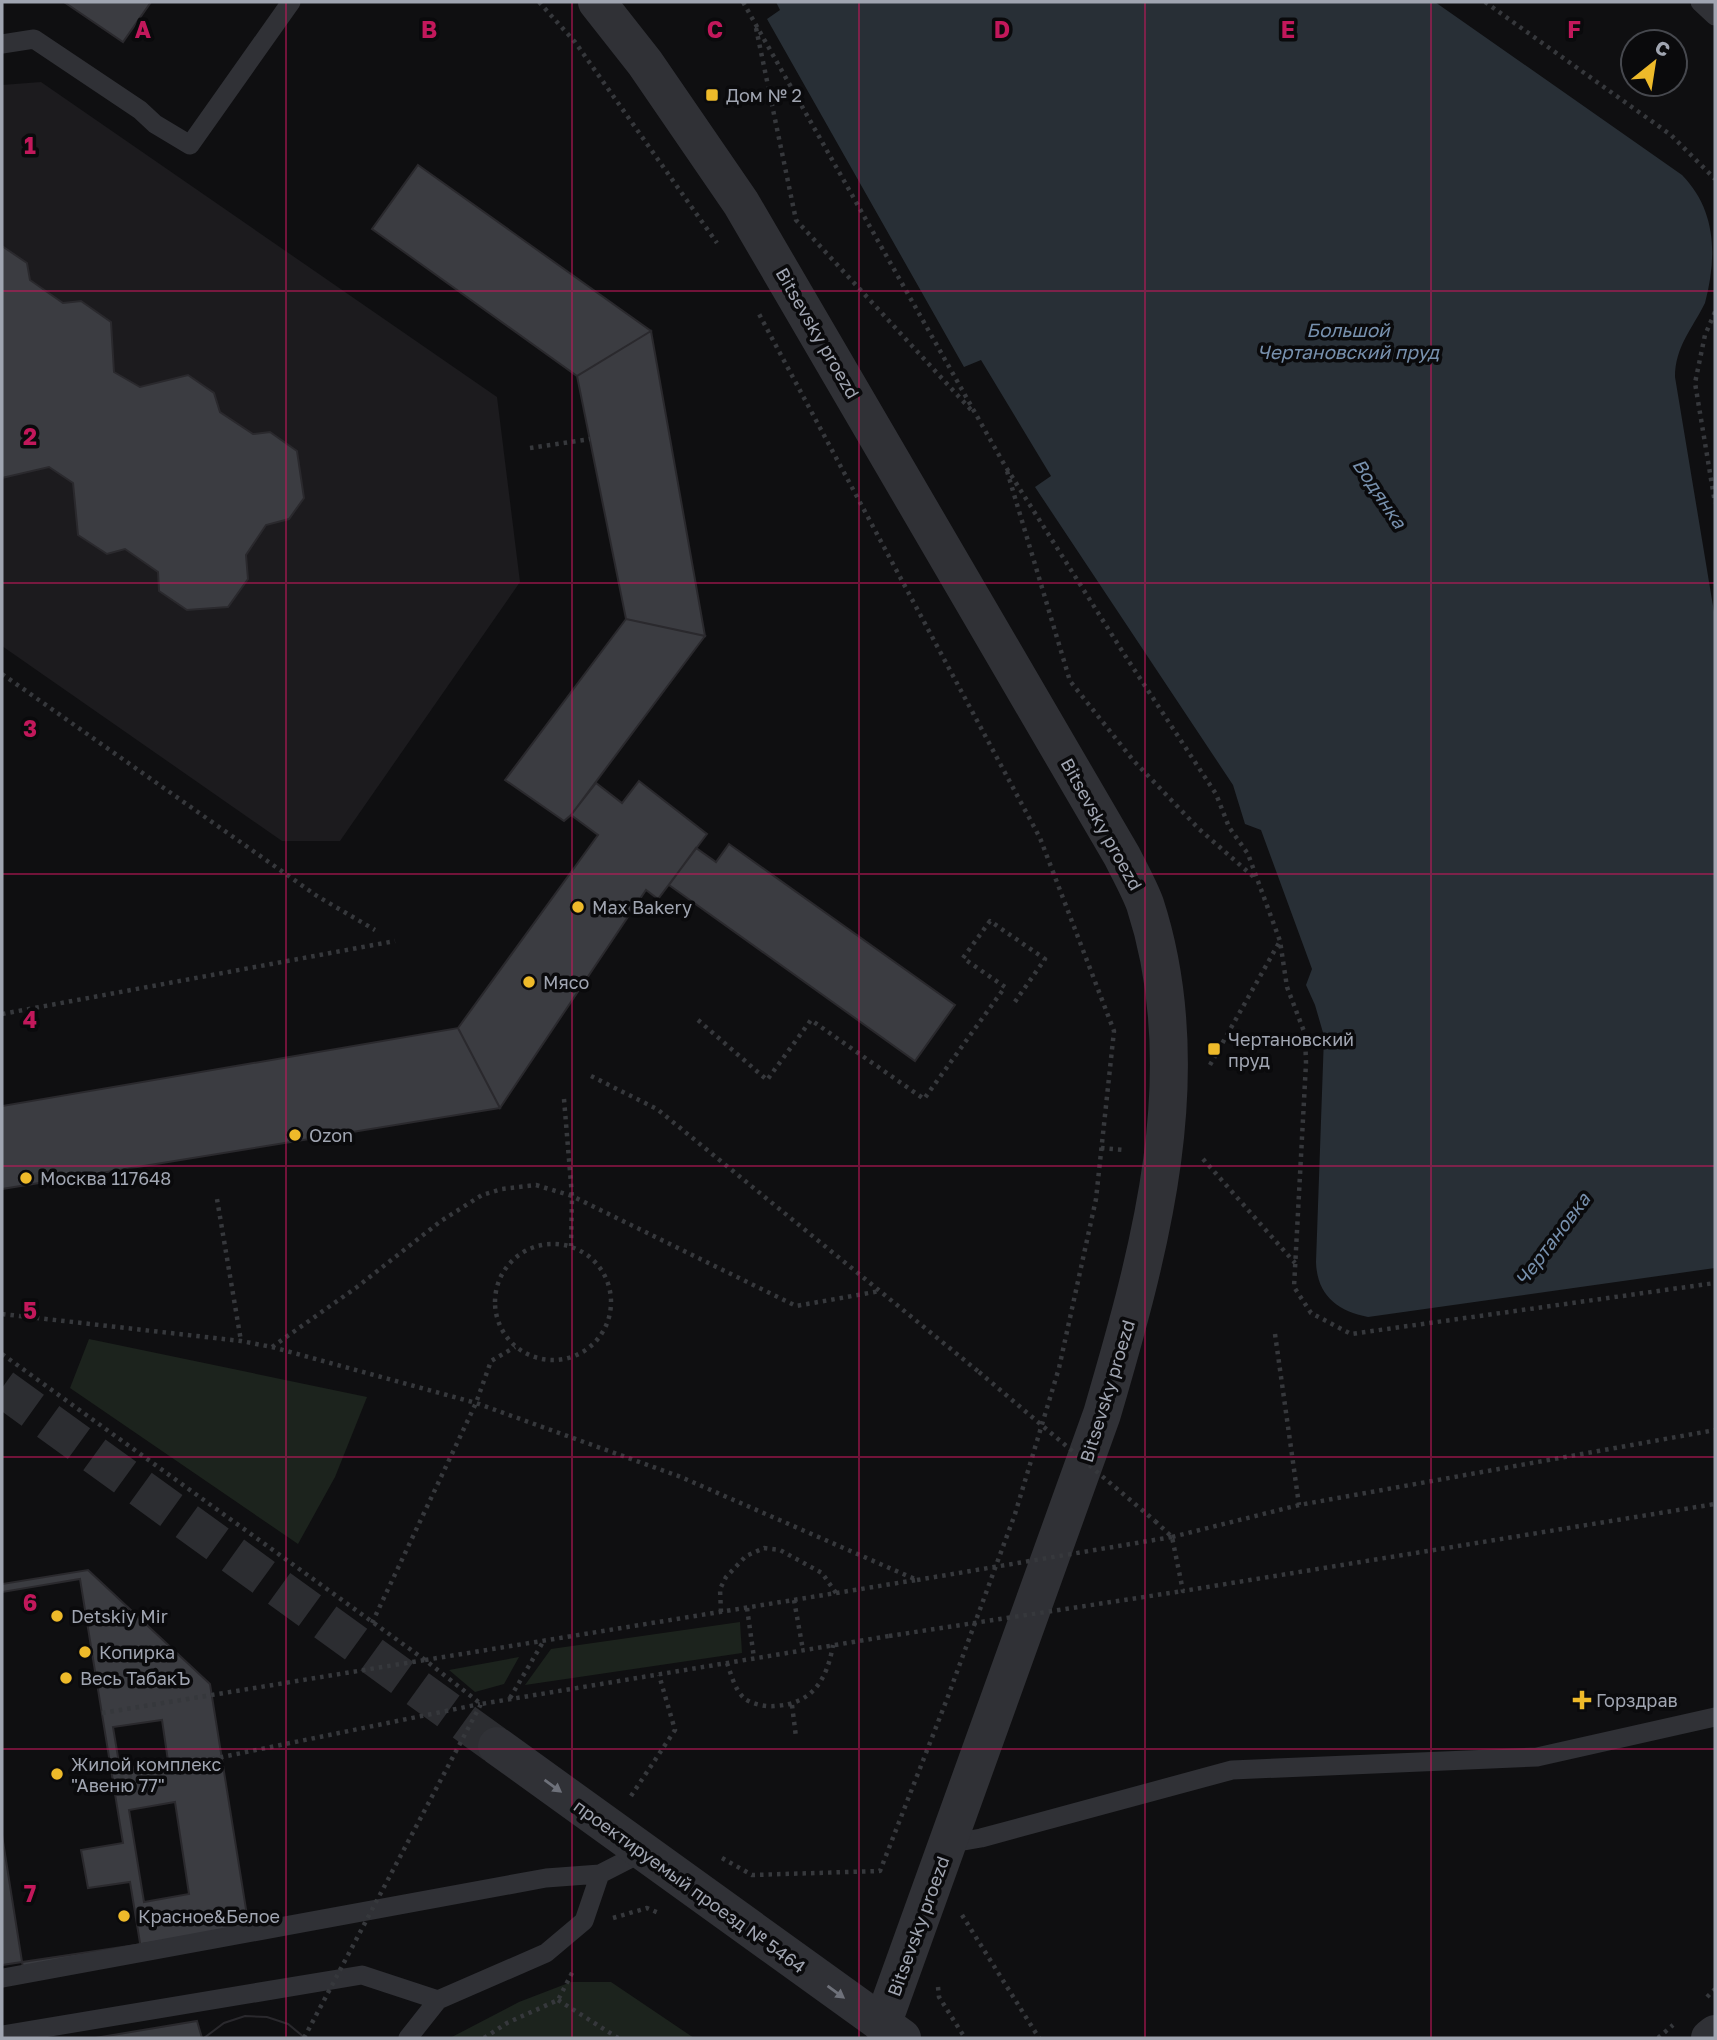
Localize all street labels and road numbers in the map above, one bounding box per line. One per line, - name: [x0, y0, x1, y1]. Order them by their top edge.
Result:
- street label: Bitsevsky proezd: [772, 264, 864, 402]
- street label: Bitsevsky proezd: [1057, 754, 1147, 894]
- street label: Bitsevsky proezd: [1075, 1317, 1139, 1465]
- street label: проектируемый проезд № 5464: [570, 1794, 810, 1978]
- street label: Bitsevsky proezd: [882, 1853, 954, 1999]

